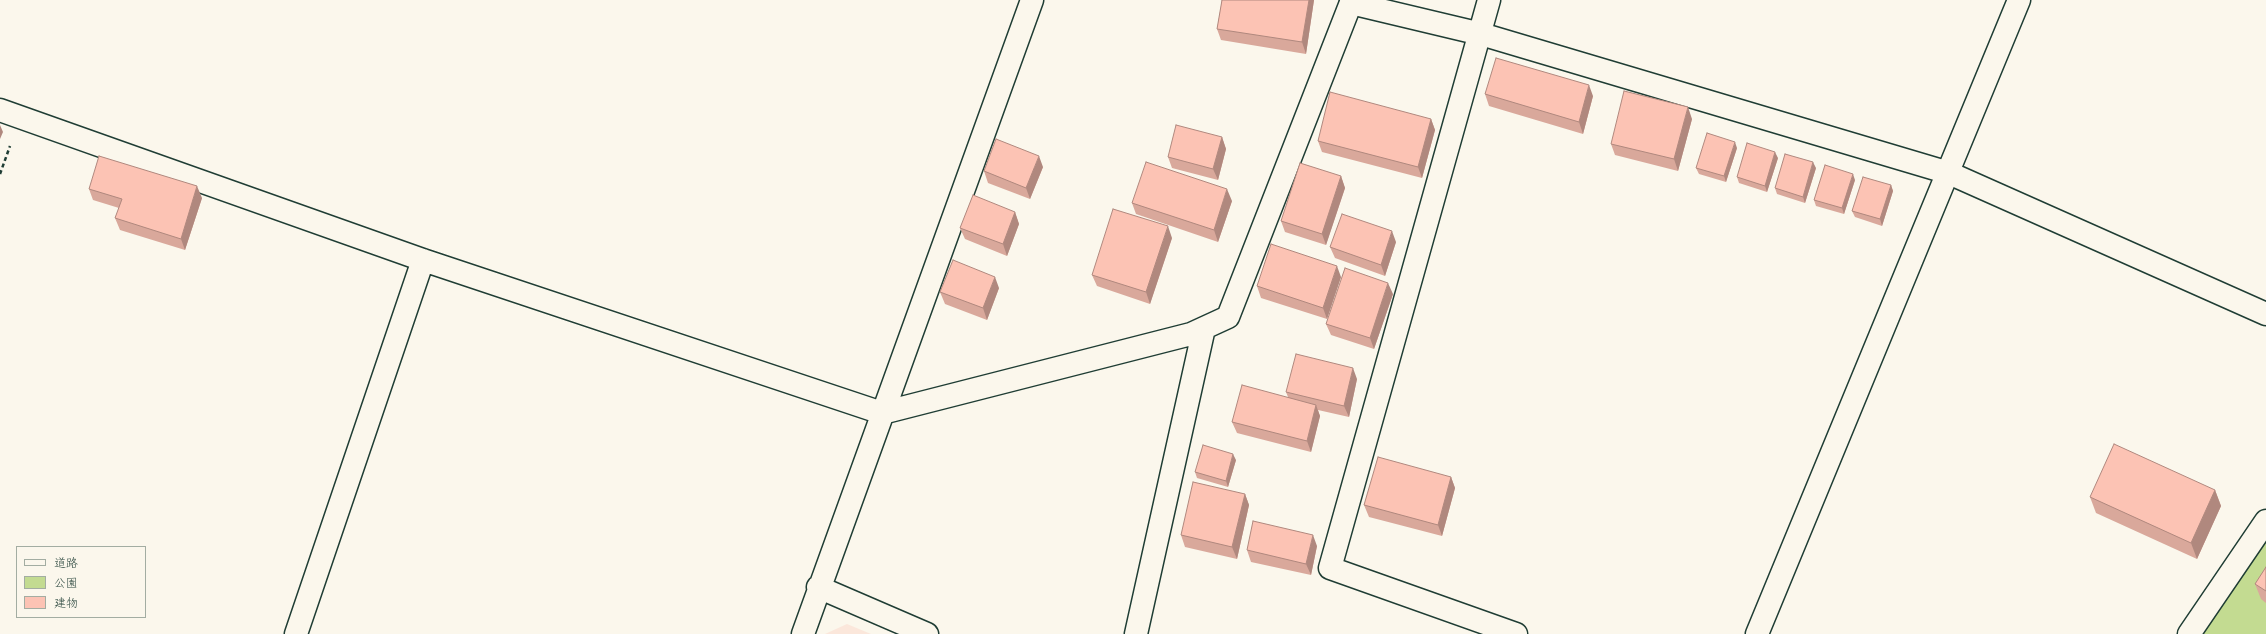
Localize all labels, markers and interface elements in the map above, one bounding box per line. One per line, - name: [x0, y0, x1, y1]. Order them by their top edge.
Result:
- legend: [16, 546, 146, 618]
- text: 道路: [54, 553, 78, 571]
- text: 公園: [54, 573, 78, 591]
- text: 建物: [54, 593, 78, 611]

